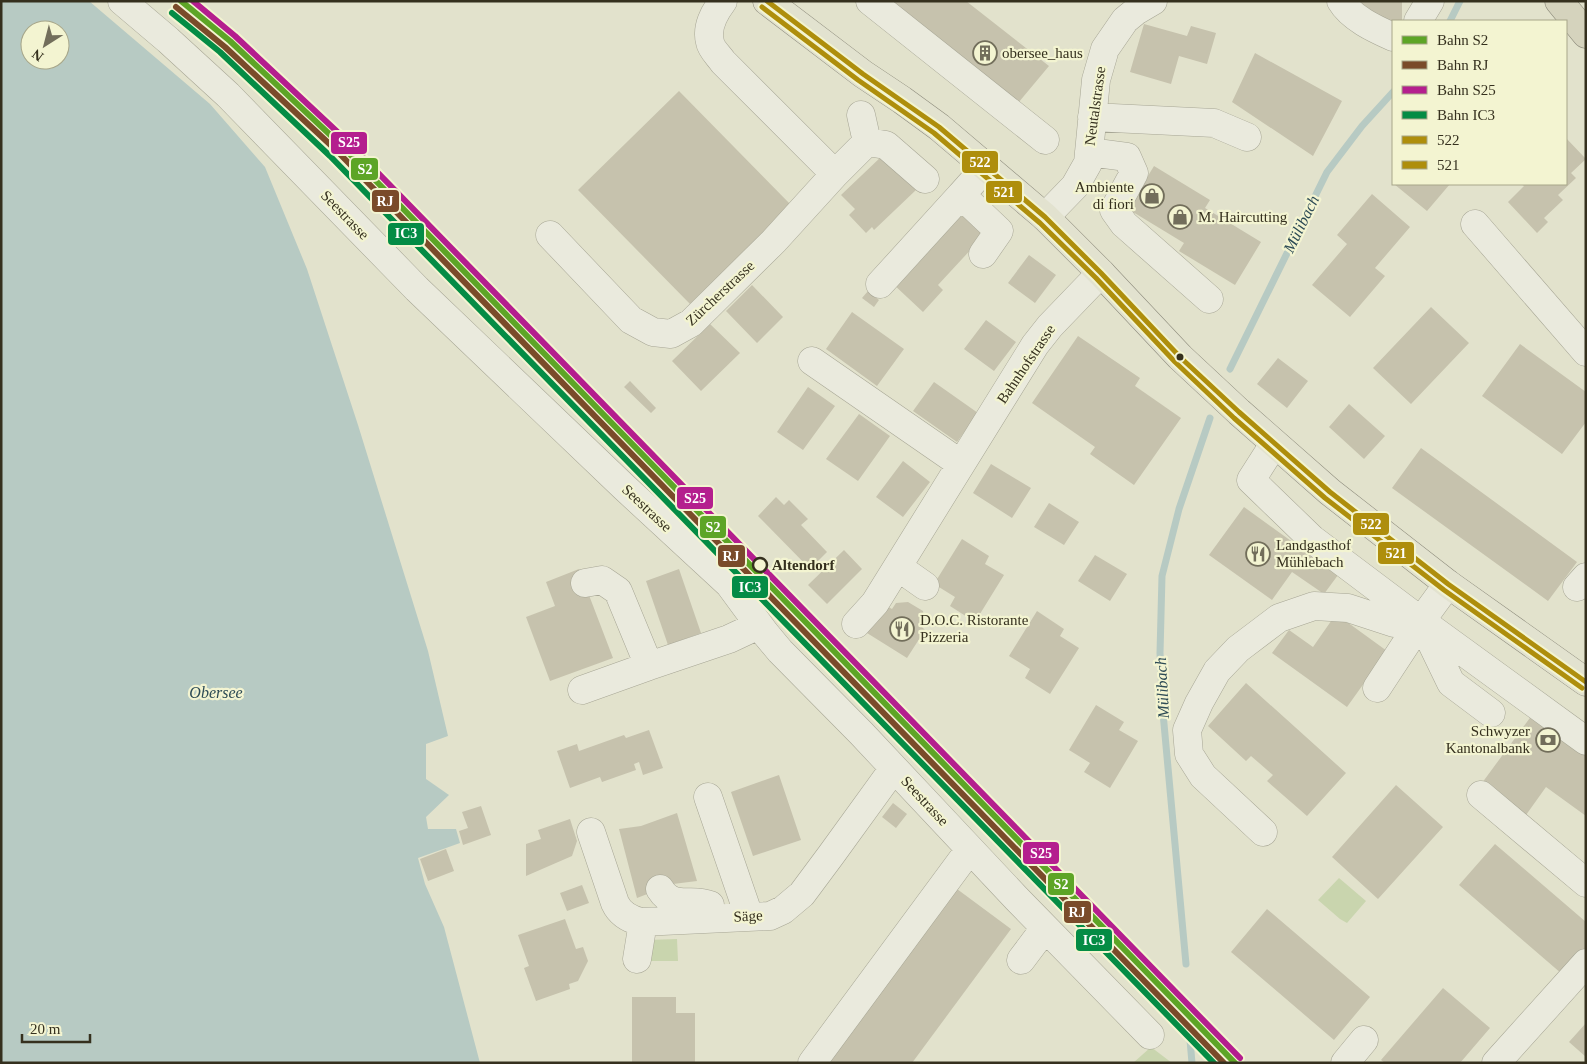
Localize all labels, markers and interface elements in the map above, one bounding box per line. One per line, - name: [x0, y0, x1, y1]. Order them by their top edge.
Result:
- north arrow: [20, 20, 70, 70]
- legend: [1392, 20, 1567, 185]
- text: Bahn S2: [1437, 32, 1488, 48]
- building icon: obersee_haus: [972, 40, 998, 66]
- place label: obersee_haus: [1002, 45, 1083, 61]
- text: N: [29, 46, 46, 64]
- text: Bahn RJ: [1437, 57, 1488, 73]
- street label: Neutalstrasse: [1082, 65, 1109, 147]
- text: Bahn S25: [1437, 82, 1496, 98]
- text: Bahn IC3: [1437, 107, 1495, 123]
- line badge: S25: [330, 131, 368, 155]
- text: 522: [1437, 132, 1460, 148]
- text: S25: [338, 135, 360, 150]
- line badge: 522: [961, 150, 999, 174]
- text: 522: [970, 155, 991, 170]
- line badge: S2: [350, 157, 379, 181]
- text: 521: [1437, 157, 1460, 173]
- text: S2: [358, 162, 372, 177]
- place label: Ambiente di fiori: [1075, 179, 1134, 212]
- line badge: 521: [985, 180, 1023, 204]
- shop icon: Ambiente di fiori: [1139, 183, 1165, 209]
- text: 521: [994, 185, 1015, 200]
- street label: Seestrasse: [318, 187, 372, 243]
- line badge: RJ: [371, 189, 400, 213]
- water label: Mülibach: [1279, 193, 1322, 256]
- text: RJ: [376, 194, 394, 209]
- shop icon: M. Haircutting: [1167, 204, 1193, 230]
- place label: M. Haircutting: [1198, 209, 1288, 225]
- line badge: IC3: [387, 222, 425, 246]
- text: IC3: [395, 226, 417, 241]
- street label: Zürcherstrasse: [683, 257, 758, 329]
- street label: Bahnhofstrasse: [994, 321, 1058, 406]
- unlabelled marker: [1175, 352, 1185, 362]
- street label: Seestrasse: [619, 481, 675, 535]
- line badge: S25: [676, 486, 714, 510]
- text: S25: [684, 491, 706, 506]
- line badge: 522: [1352, 512, 1390, 536]
- line badge: S2: [699, 515, 727, 539]
- text: 522: [1361, 517, 1382, 532]
- text: S2: [706, 520, 720, 535]
- place label: Landgasthof Mühlebach: [1276, 537, 1351, 570]
- restaurant icon: Landgasthof Mühlebach: [1245, 541, 1271, 567]
- line badge: 521: [1377, 541, 1415, 565]
- line badge: RJ: [717, 544, 746, 568]
- text: 521: [1386, 546, 1407, 561]
- text: RJ: [722, 549, 740, 564]
- marker: Altendorf: [752, 557, 768, 573]
- place label: Altendorf: [772, 557, 835, 573]
- line badge: IC3: [731, 575, 769, 599]
- text: IC3: [739, 580, 761, 595]
- place label: D.O.C. Ristorante Pizzeria: [920, 612, 1029, 645]
- restaurant icon: D.O.C. Ristorante Pizzeria: [889, 616, 915, 642]
- water label: Mülibach: [1152, 657, 1172, 720]
- water label: Obersee: [189, 684, 243, 701]
- place label: Schwyzer Kantonalbank: [1446, 723, 1531, 756]
- bank icon: Schwyzer Kantonalbank: [1535, 727, 1561, 753]
- street label: Seestrasse: [898, 773, 952, 829]
- line badge: S25: [1022, 841, 1060, 865]
- text: S25: [1030, 846, 1052, 861]
- line badge: S2: [1047, 872, 1075, 896]
- text: S2: [1054, 877, 1068, 892]
- line badge: RJ: [1063, 900, 1092, 924]
- text: RJ: [1068, 905, 1086, 920]
- street label: Säge: [733, 907, 763, 925]
- line badge: IC3: [1075, 928, 1113, 952]
- text: IC3: [1083, 933, 1105, 948]
- scale bar: [22, 1012, 90, 1044]
- text: 20 m: [30, 1021, 61, 1037]

